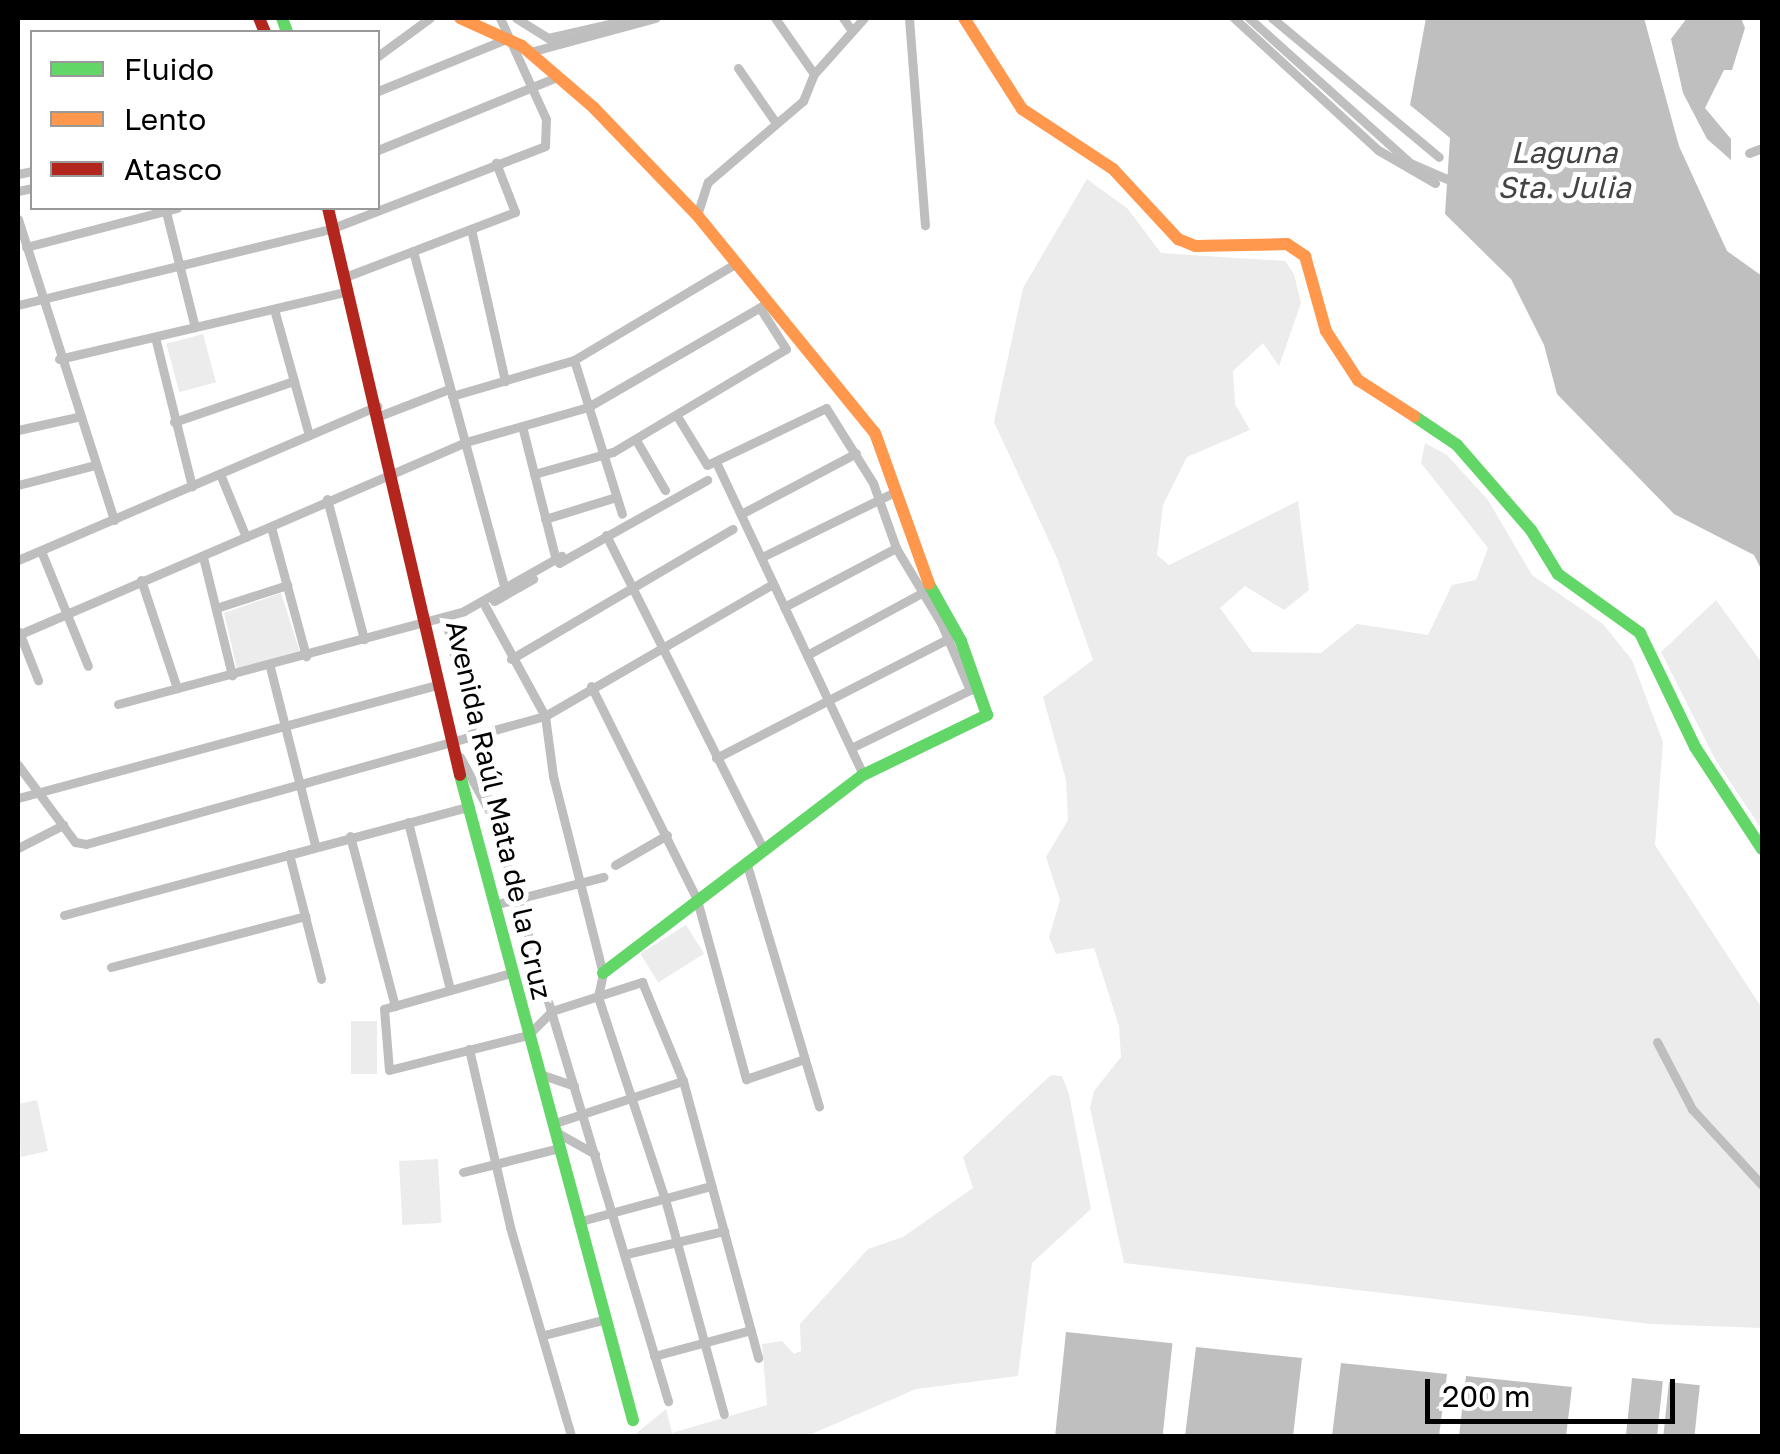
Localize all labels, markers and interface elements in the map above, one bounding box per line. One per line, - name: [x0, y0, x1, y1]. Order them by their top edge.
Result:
- legend: [30, 30, 380, 210]
- text: Fluido: [124, 51, 214, 87]
- text: Lento: [124, 101, 206, 137]
- water label: Laguna Sta. Julia: [1497, 134, 1631, 204]
- text: Atasco: [124, 151, 222, 187]
- street label: Avenida Raúl Mata de la Cruz: [439, 617, 559, 1003]
- scale bar: [1430, 1359, 1680, 1421]
- text: 200 m: [1442, 1378, 1531, 1414]

